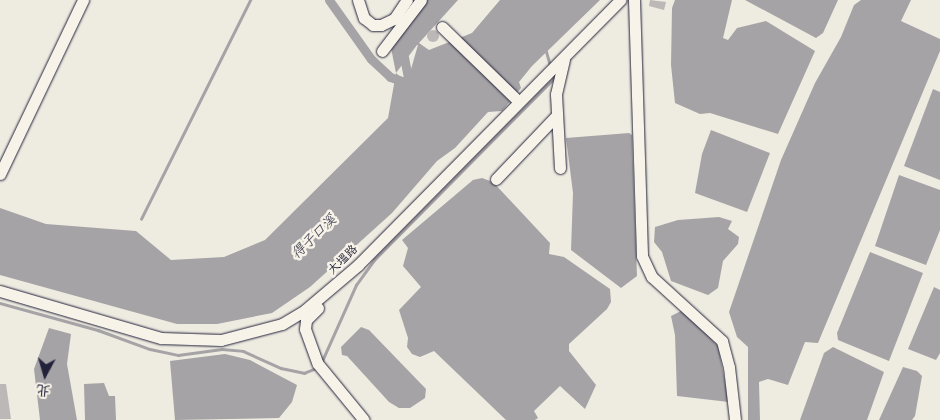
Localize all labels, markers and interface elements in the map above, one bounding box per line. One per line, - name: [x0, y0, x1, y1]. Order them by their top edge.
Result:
- water label: 得子口溪: [288, 212, 340, 262]
- street label: 大塭路: [325, 242, 361, 278]
- north arrow: [20, 350, 70, 400]
- text: 北: [36, 381, 51, 400]

